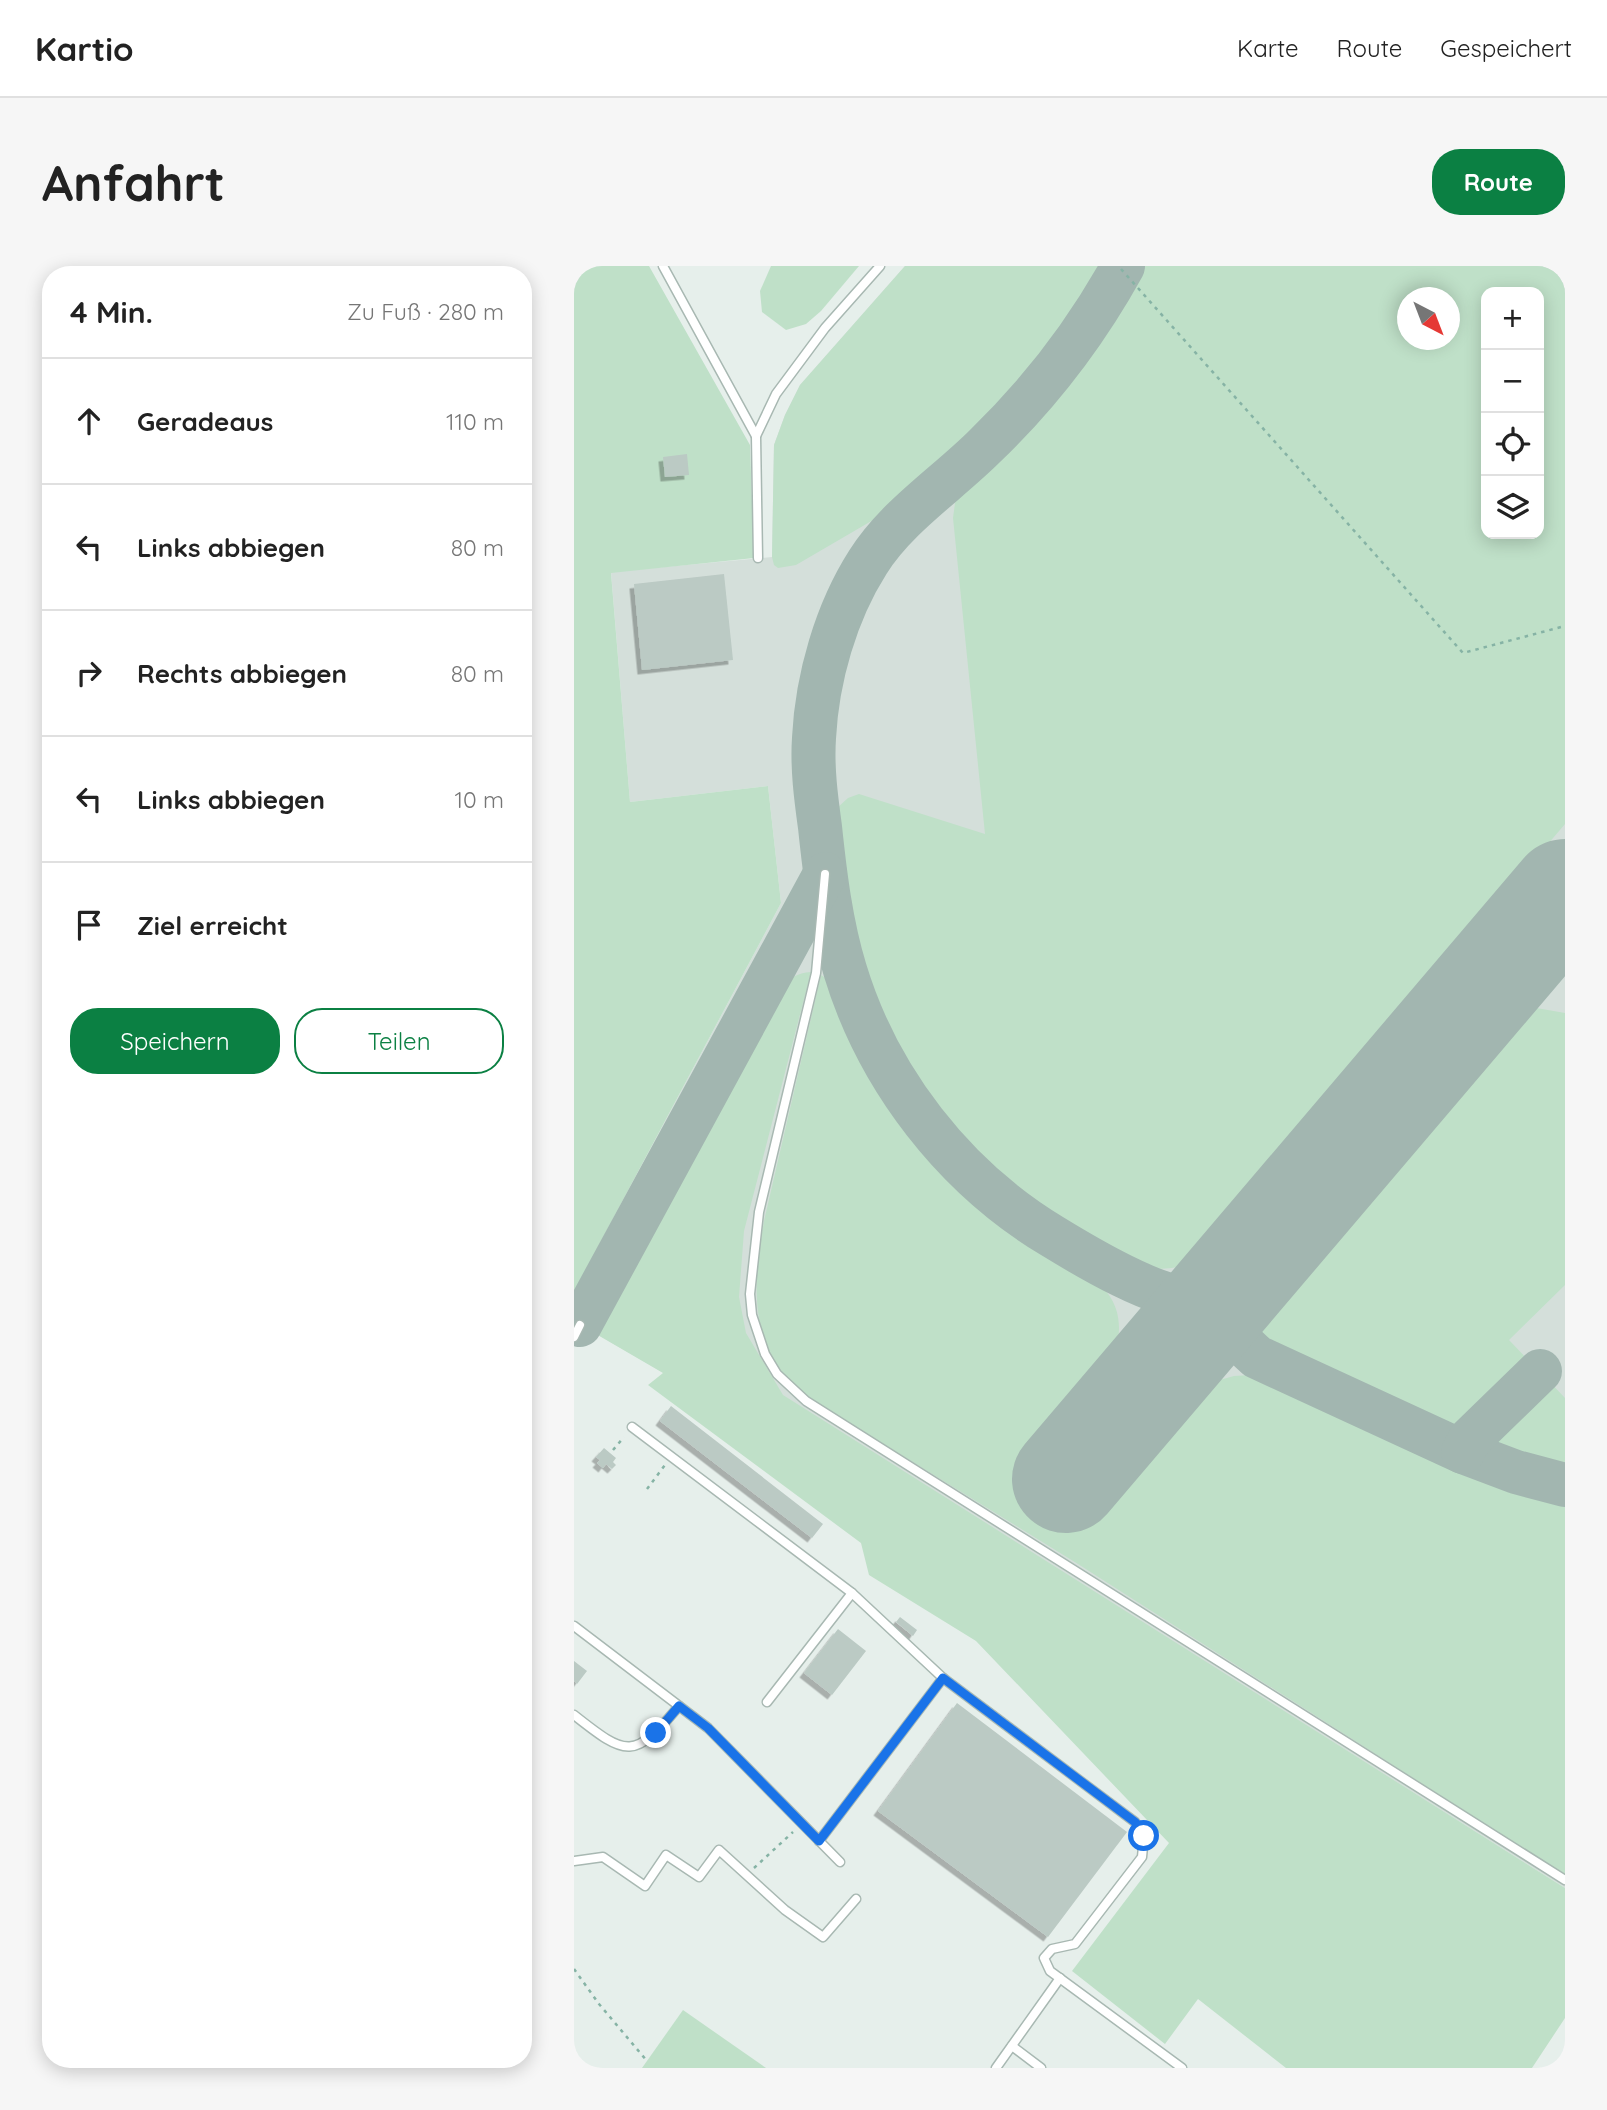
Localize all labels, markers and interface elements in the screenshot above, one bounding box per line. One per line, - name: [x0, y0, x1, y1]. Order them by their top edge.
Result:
- text: Kartio: [35, 28, 134, 69]
- text: Karte: [1237, 33, 1299, 63]
- text: Route: [1337, 33, 1402, 63]
- text: Gespeichert: [1440, 33, 1572, 63]
- button: Route: [1432, 149, 1565, 215]
- text: Anfahrt: [42, 152, 225, 213]
- north arrow: [1397, 287, 1460, 350]
- map controls: [1481, 287, 1544, 539]
- button: +: [1481, 287, 1544, 350]
- text: 4 Min.: [70, 293, 153, 331]
- text: Zu Fuß · 280 m: [347, 297, 504, 326]
- button: −: [1481, 350, 1544, 413]
- icon: ahead: [70, 402, 108, 440]
- text: Geradeaus: [137, 405, 273, 438]
- text: 110 m: [446, 407, 504, 436]
- button: locate: [1481, 413, 1544, 476]
- button: layers: [1481, 476, 1544, 539]
- icon: left: [70, 528, 108, 566]
- text: Links abbiegen: [137, 531, 325, 564]
- text: 80 m: [451, 533, 504, 562]
- icon: right: [70, 654, 108, 692]
- text: Rechts abbiegen: [137, 657, 347, 690]
- text: 80 m: [451, 659, 504, 688]
- icon: left: [70, 780, 108, 818]
- text: Links abbiegen: [137, 783, 325, 816]
- text: 10 m: [455, 785, 504, 814]
- icon: arrive: [70, 906, 108, 944]
- text: Ziel erreicht: [137, 909, 288, 942]
- button: Speichern: [70, 1008, 280, 1074]
- button: Teilen: [294, 1008, 504, 1074]
- route end: [640, 1717, 671, 1748]
- route start: [1128, 1820, 1159, 1851]

